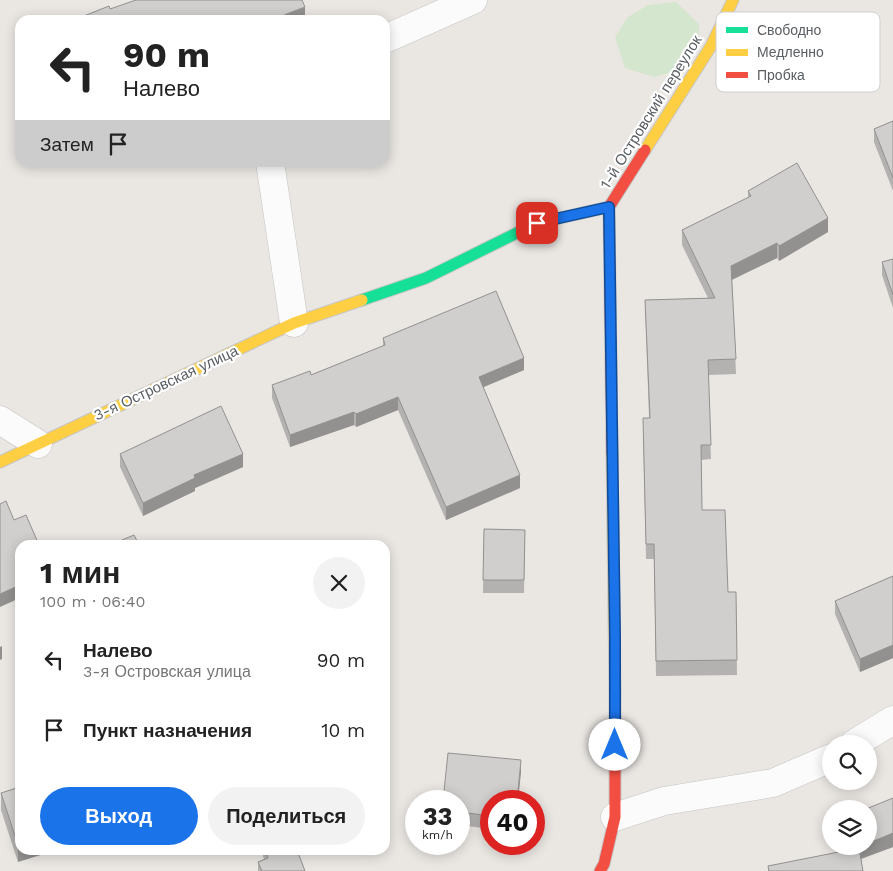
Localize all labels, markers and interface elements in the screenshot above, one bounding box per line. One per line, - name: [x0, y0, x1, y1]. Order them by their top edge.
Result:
- legend: [716, 12, 880, 92]
- text: Свободно: [757, 22, 822, 38]
- street label: 1-й Островский переулок: [596, 32, 706, 192]
- text: 90 m: [123, 34, 210, 76]
- icon: left: [40, 35, 105, 100]
- text: Медленно: [757, 44, 824, 60]
- text: Пробка: [757, 67, 805, 83]
- text: Налево: [123, 76, 200, 101]
- icon: arrive: [104, 130, 132, 158]
- text: Затем: [40, 133, 94, 156]
- pin: [516, 202, 558, 244]
- icon: arrive: [523, 209, 551, 237]
- street label: 3-я Островская улица: [91, 341, 242, 424]
- text: 1 мин: [40, 555, 120, 590]
- button: close: [313, 557, 365, 609]
- text: 100 m · 06:40: [40, 592, 146, 611]
- text: Налево: [83, 639, 153, 662]
- icon: left: [40, 646, 68, 674]
- text: 90 m: [317, 649, 365, 672]
- text: 3-я Островская улица: [83, 662, 251, 681]
- icon: arrive: [40, 716, 68, 744]
- position arrow: [588, 718, 640, 770]
- text: Пункт назначения: [83, 719, 252, 742]
- text: 10 m: [321, 719, 365, 742]
- map controls: [822, 735, 877, 855]
- button: search: [822, 735, 877, 790]
- button: Выход: [40, 787, 198, 845]
- button: Поделиться: [208, 787, 365, 845]
- speed limit sign: 40: [480, 790, 545, 855]
- button: layers: [822, 800, 877, 855]
- text: 33: [423, 802, 452, 831]
- text: km/h: [422, 828, 453, 842]

